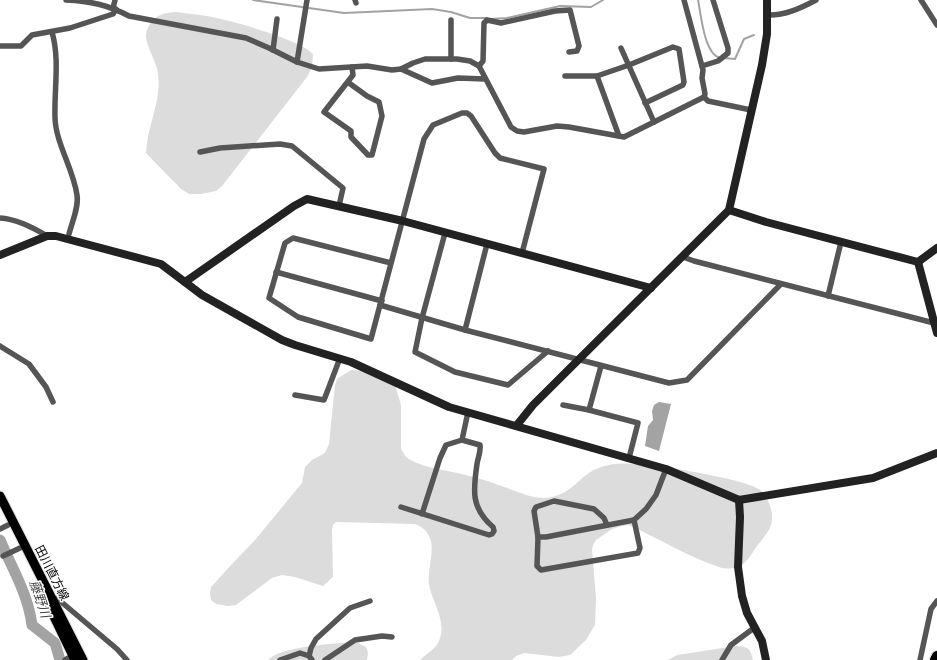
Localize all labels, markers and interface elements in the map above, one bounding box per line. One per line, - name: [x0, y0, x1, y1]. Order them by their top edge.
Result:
- street label: 田川直方線: [32, 543, 72, 603]
- water label: 藤野川: [27, 578, 54, 622]

